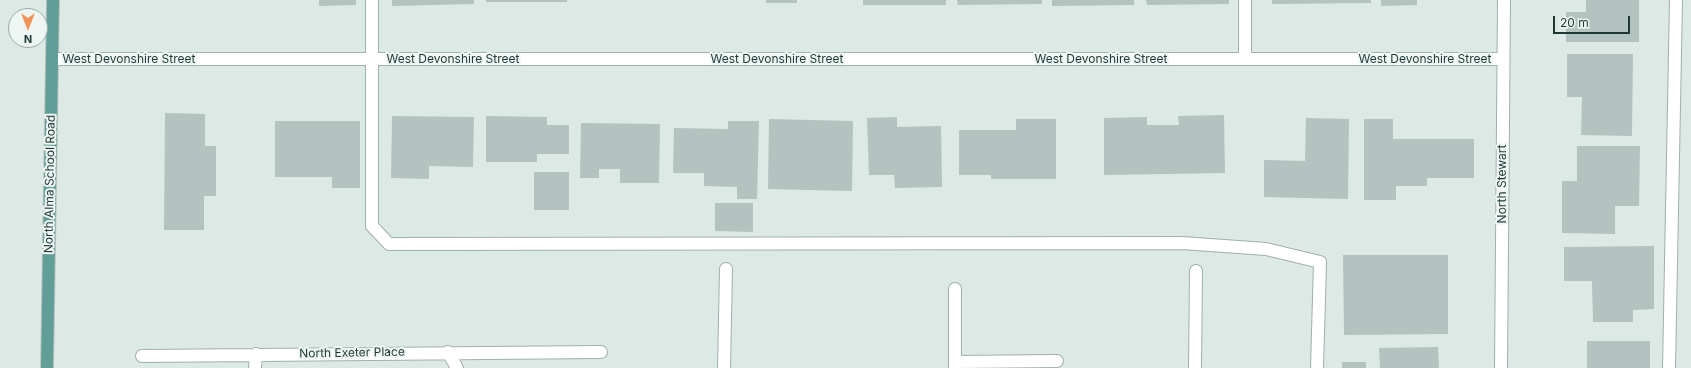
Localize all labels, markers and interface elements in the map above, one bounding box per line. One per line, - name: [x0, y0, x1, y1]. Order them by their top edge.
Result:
- north arrow: [8, 8, 48, 48]
- scale bar: [1555, 8, 1632, 34]
- text: 20 m: [1560, 15, 1589, 30]
- text: N: [24, 32, 32, 46]
- street label: West Devonshire Street: [63, 52, 195, 66]
- street label: West Devonshire Street: [387, 52, 519, 66]
- street label: West Devonshire Street: [711, 52, 843, 66]
- street label: West Devonshire Street: [1035, 52, 1167, 66]
- street label: West Devonshire Street: [1359, 52, 1491, 66]
- street label: North Alma School Road: [42, 115, 58, 253]
- street label: North Stewart: [1495, 145, 1509, 223]
- street label: North Exeter Place: [299, 345, 405, 361]

